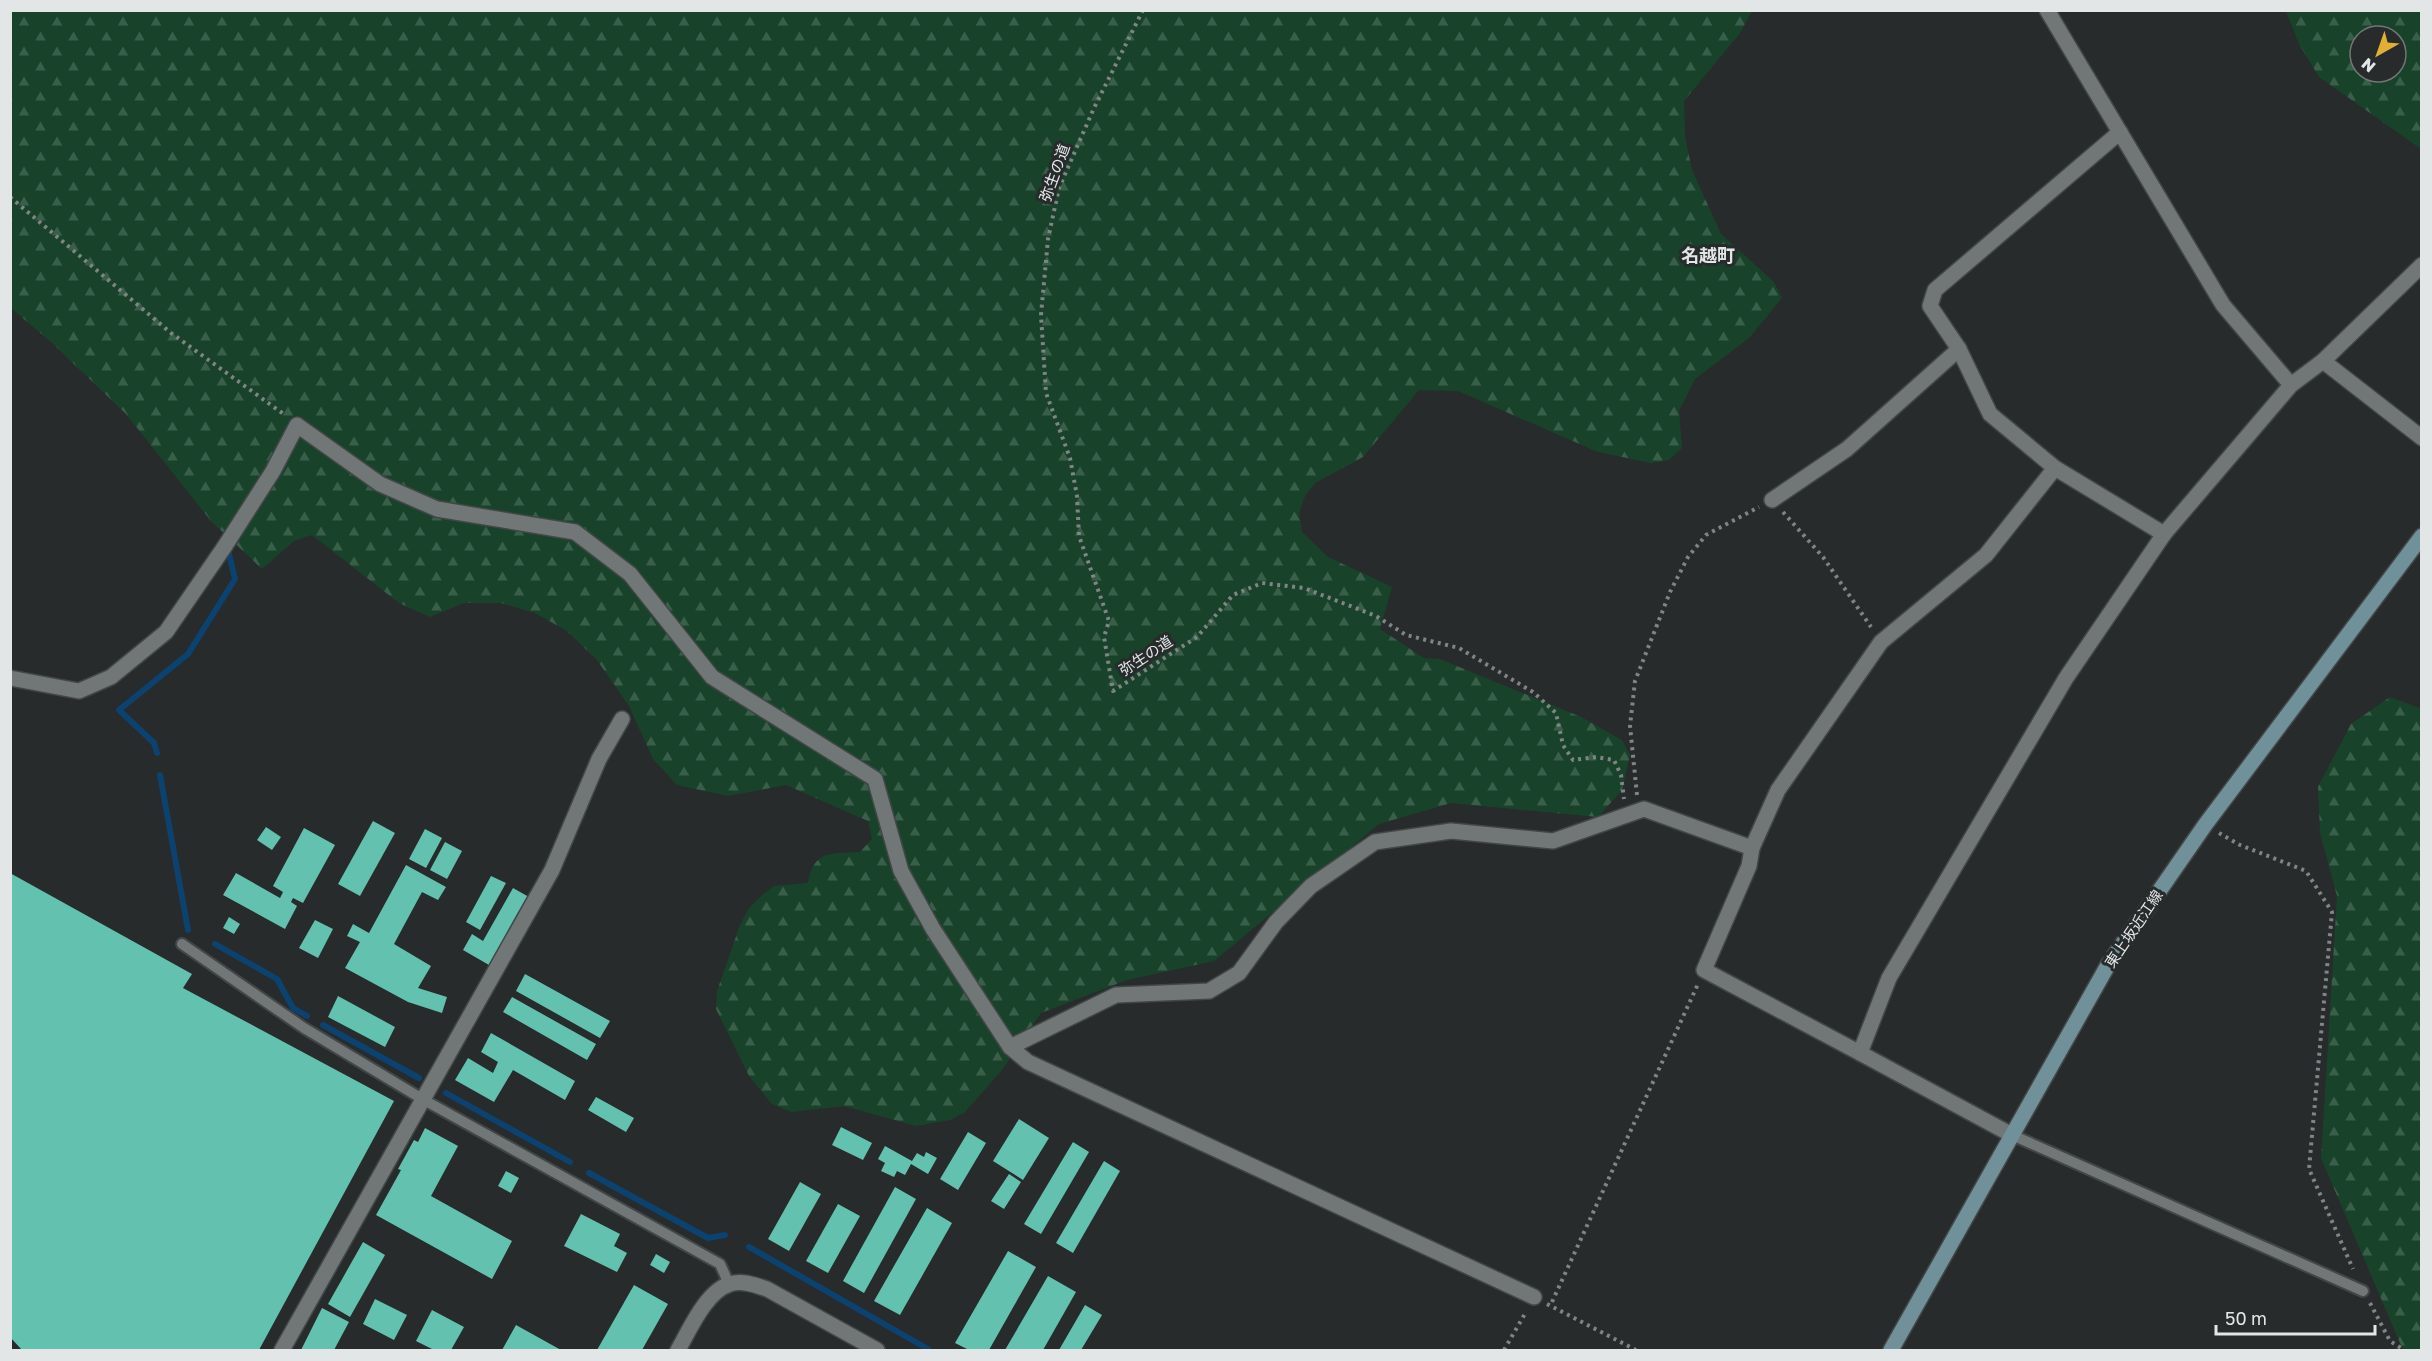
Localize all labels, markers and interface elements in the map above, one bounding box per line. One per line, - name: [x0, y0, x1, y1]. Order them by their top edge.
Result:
- north arrow: [2348, 24, 2408, 84]
- text: N: [2357, 54, 2379, 77]
- street label: 弥生の道: [1035, 141, 1073, 204]
- district label: 名越町: [1681, 244, 1735, 266]
- street label: 弥生の道: [1115, 631, 1176, 679]
- street label: 東上坂近江線: [2101, 886, 2166, 971]
- scale bar: [2216, 1298, 2375, 1336]
- text: 50 m: [2225, 1307, 2267, 1329]

